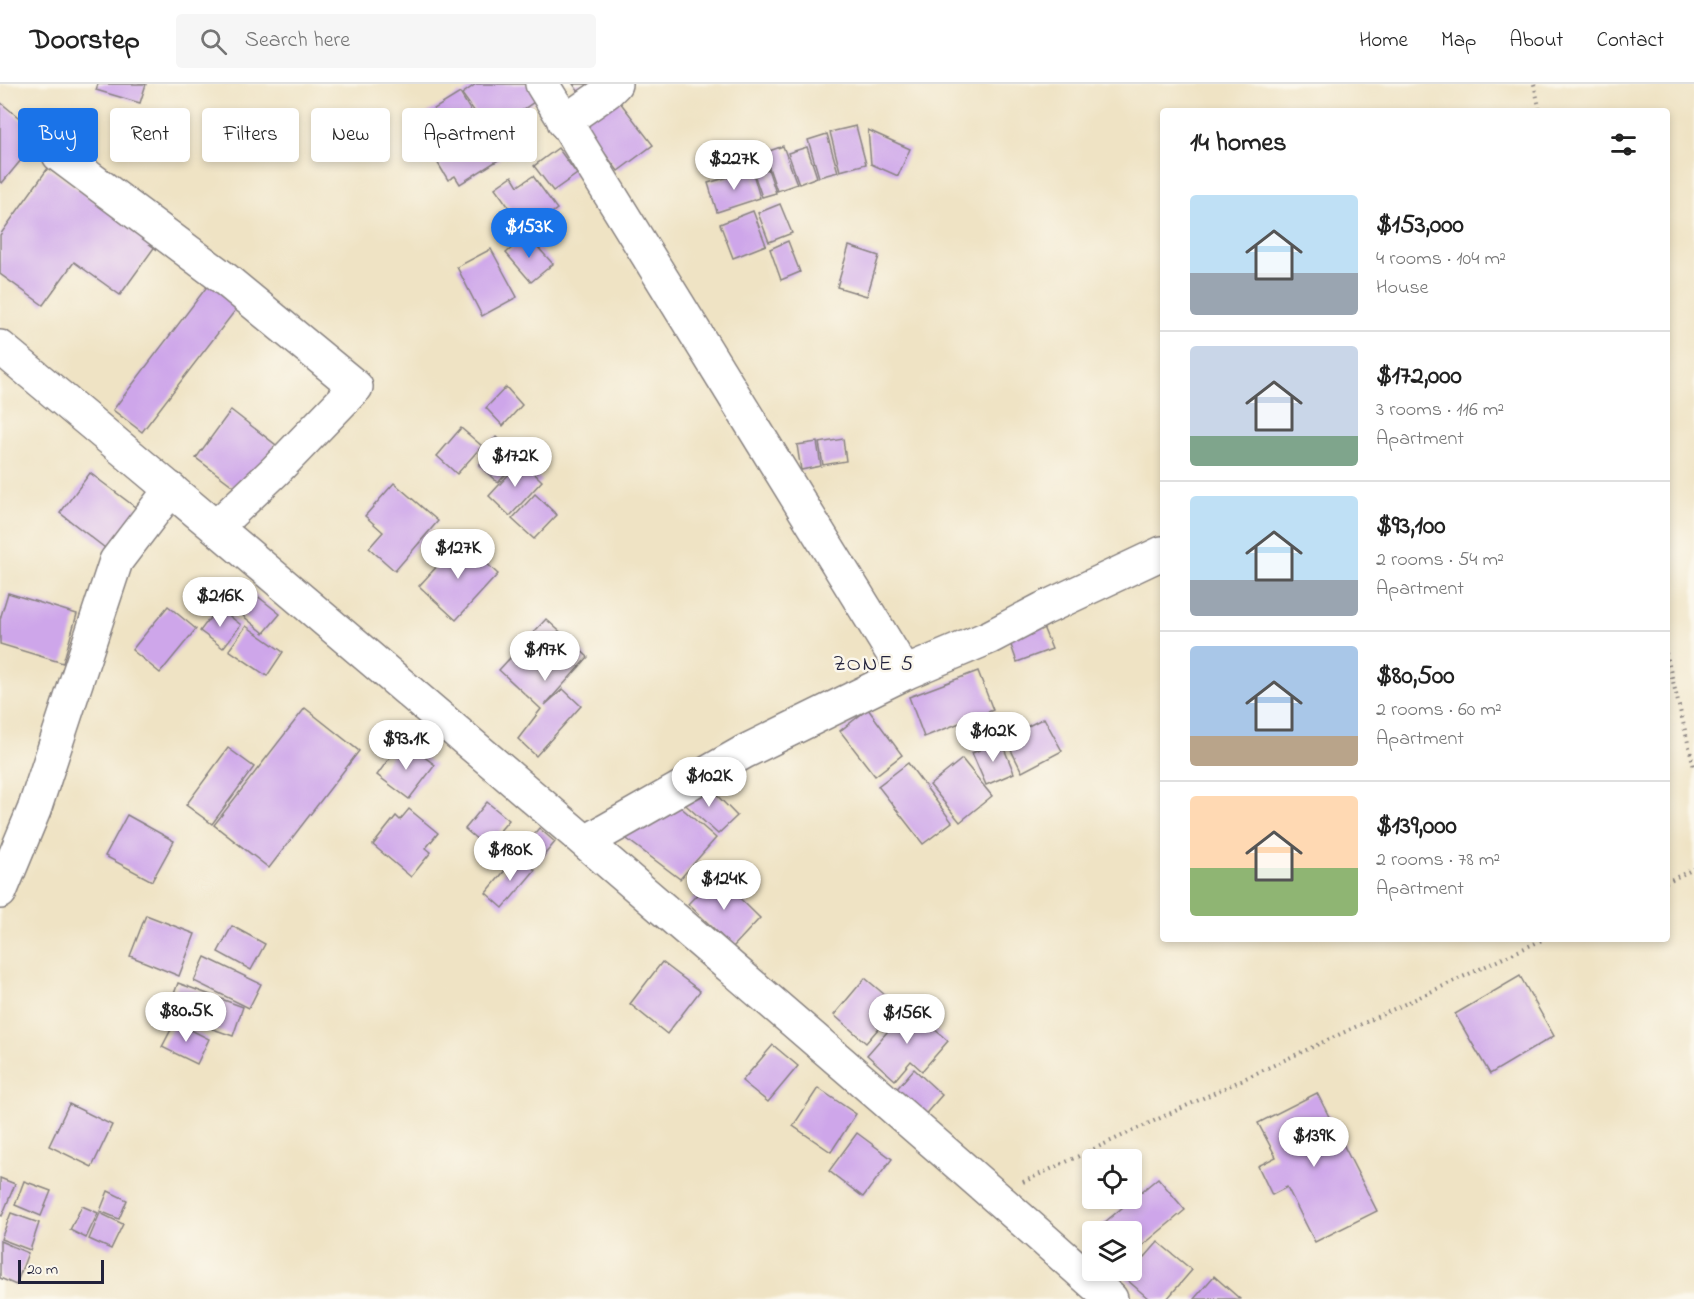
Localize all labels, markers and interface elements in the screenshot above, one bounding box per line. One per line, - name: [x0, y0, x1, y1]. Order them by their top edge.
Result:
- search box: [176, 14, 596, 68]
- text: Doorstep: [30, 21, 140, 62]
- icon: search: [197, 25, 230, 58]
- text: Search here: [245, 25, 350, 57]
- text: Home: [1359, 26, 1408, 56]
- text: Map: [1441, 26, 1476, 56]
- text: About: [1509, 26, 1563, 56]
- text: Contact: [1596, 26, 1664, 56]
- chip: Buy: [18, 108, 98, 162]
- chip: Rent: [110, 108, 190, 162]
- chip: Filters: [202, 108, 299, 162]
- chip: New: [311, 108, 390, 162]
- chip: Apartment: [402, 108, 537, 162]
- text: 14 homes: [1190, 125, 1286, 163]
- icon: filters: [1607, 128, 1640, 161]
- pin: $227K: [692, 140, 776, 191]
- text: $227K: [709, 145, 759, 174]
- text: $153,000: [1376, 207, 1464, 245]
- pin: $153K: [487, 208, 571, 259]
- text: $153K: [505, 213, 553, 242]
- icon: home: [1238, 219, 1310, 291]
- text: 4 rooms · 104 m²: [1376, 245, 1506, 274]
- text: House: [1376, 274, 1429, 303]
- text: $172,000: [1376, 358, 1462, 396]
- icon: home: [1238, 370, 1310, 442]
- text: 3 rooms · 116 m²: [1376, 396, 1504, 425]
- text: Apartment: [1376, 425, 1464, 454]
- pin: $172K: [473, 437, 557, 488]
- text: $172K: [492, 442, 538, 471]
- text: $93,100: [1376, 508, 1446, 546]
- icon: home: [1238, 520, 1310, 592]
- pin: $127K: [416, 529, 500, 580]
- text: $127K: [435, 534, 481, 563]
- text: 2 rooms · 54 m²: [1376, 546, 1504, 575]
- text: Apartment: [1376, 575, 1464, 604]
- pin: $216K: [178, 577, 262, 628]
- text: $216K: [197, 582, 243, 611]
- pin: $197K: [503, 631, 587, 682]
- text: $197K: [524, 636, 566, 665]
- district label: ZONE 5: [833, 649, 915, 681]
- text: $80,500: [1376, 658, 1455, 696]
- icon: home: [1238, 670, 1310, 742]
- text: 2 rooms · 60 m²: [1376, 696, 1502, 725]
- pin: $102K: [951, 712, 1035, 763]
- text: $102K: [970, 717, 1016, 746]
- pin: $93.1K: [357, 720, 455, 771]
- text: $93.1K: [383, 725, 429, 754]
- text: Apartment: [1376, 725, 1464, 754]
- pin: $102K: [667, 757, 751, 808]
- text: $102K: [686, 762, 732, 791]
- text: $139,000: [1376, 808, 1457, 846]
- icon: home: [1238, 820, 1310, 892]
- pin: $180K: [468, 831, 552, 882]
- text: $180K: [488, 836, 532, 865]
- text: 2 rooms · 78 m²: [1376, 846, 1500, 875]
- pin: $124K: [682, 860, 766, 911]
- text: $124K: [701, 865, 747, 894]
- text: Apartment: [1376, 875, 1464, 904]
- pin: $80.5K: [137, 992, 235, 1043]
- pin: $156K: [865, 994, 949, 1045]
- text: $80.5K: [159, 997, 213, 1026]
- text: $156K: [883, 999, 931, 1028]
- pin: $139K: [1272, 1117, 1356, 1168]
- text: $139K: [1293, 1122, 1335, 1151]
- map controls: [1082, 1149, 1142, 1281]
- button: locate: [1082, 1149, 1142, 1209]
- button: layers: [1082, 1221, 1142, 1281]
- scale bar: [18, 1257, 104, 1284]
- text: 20 m: [27, 1258, 58, 1282]

